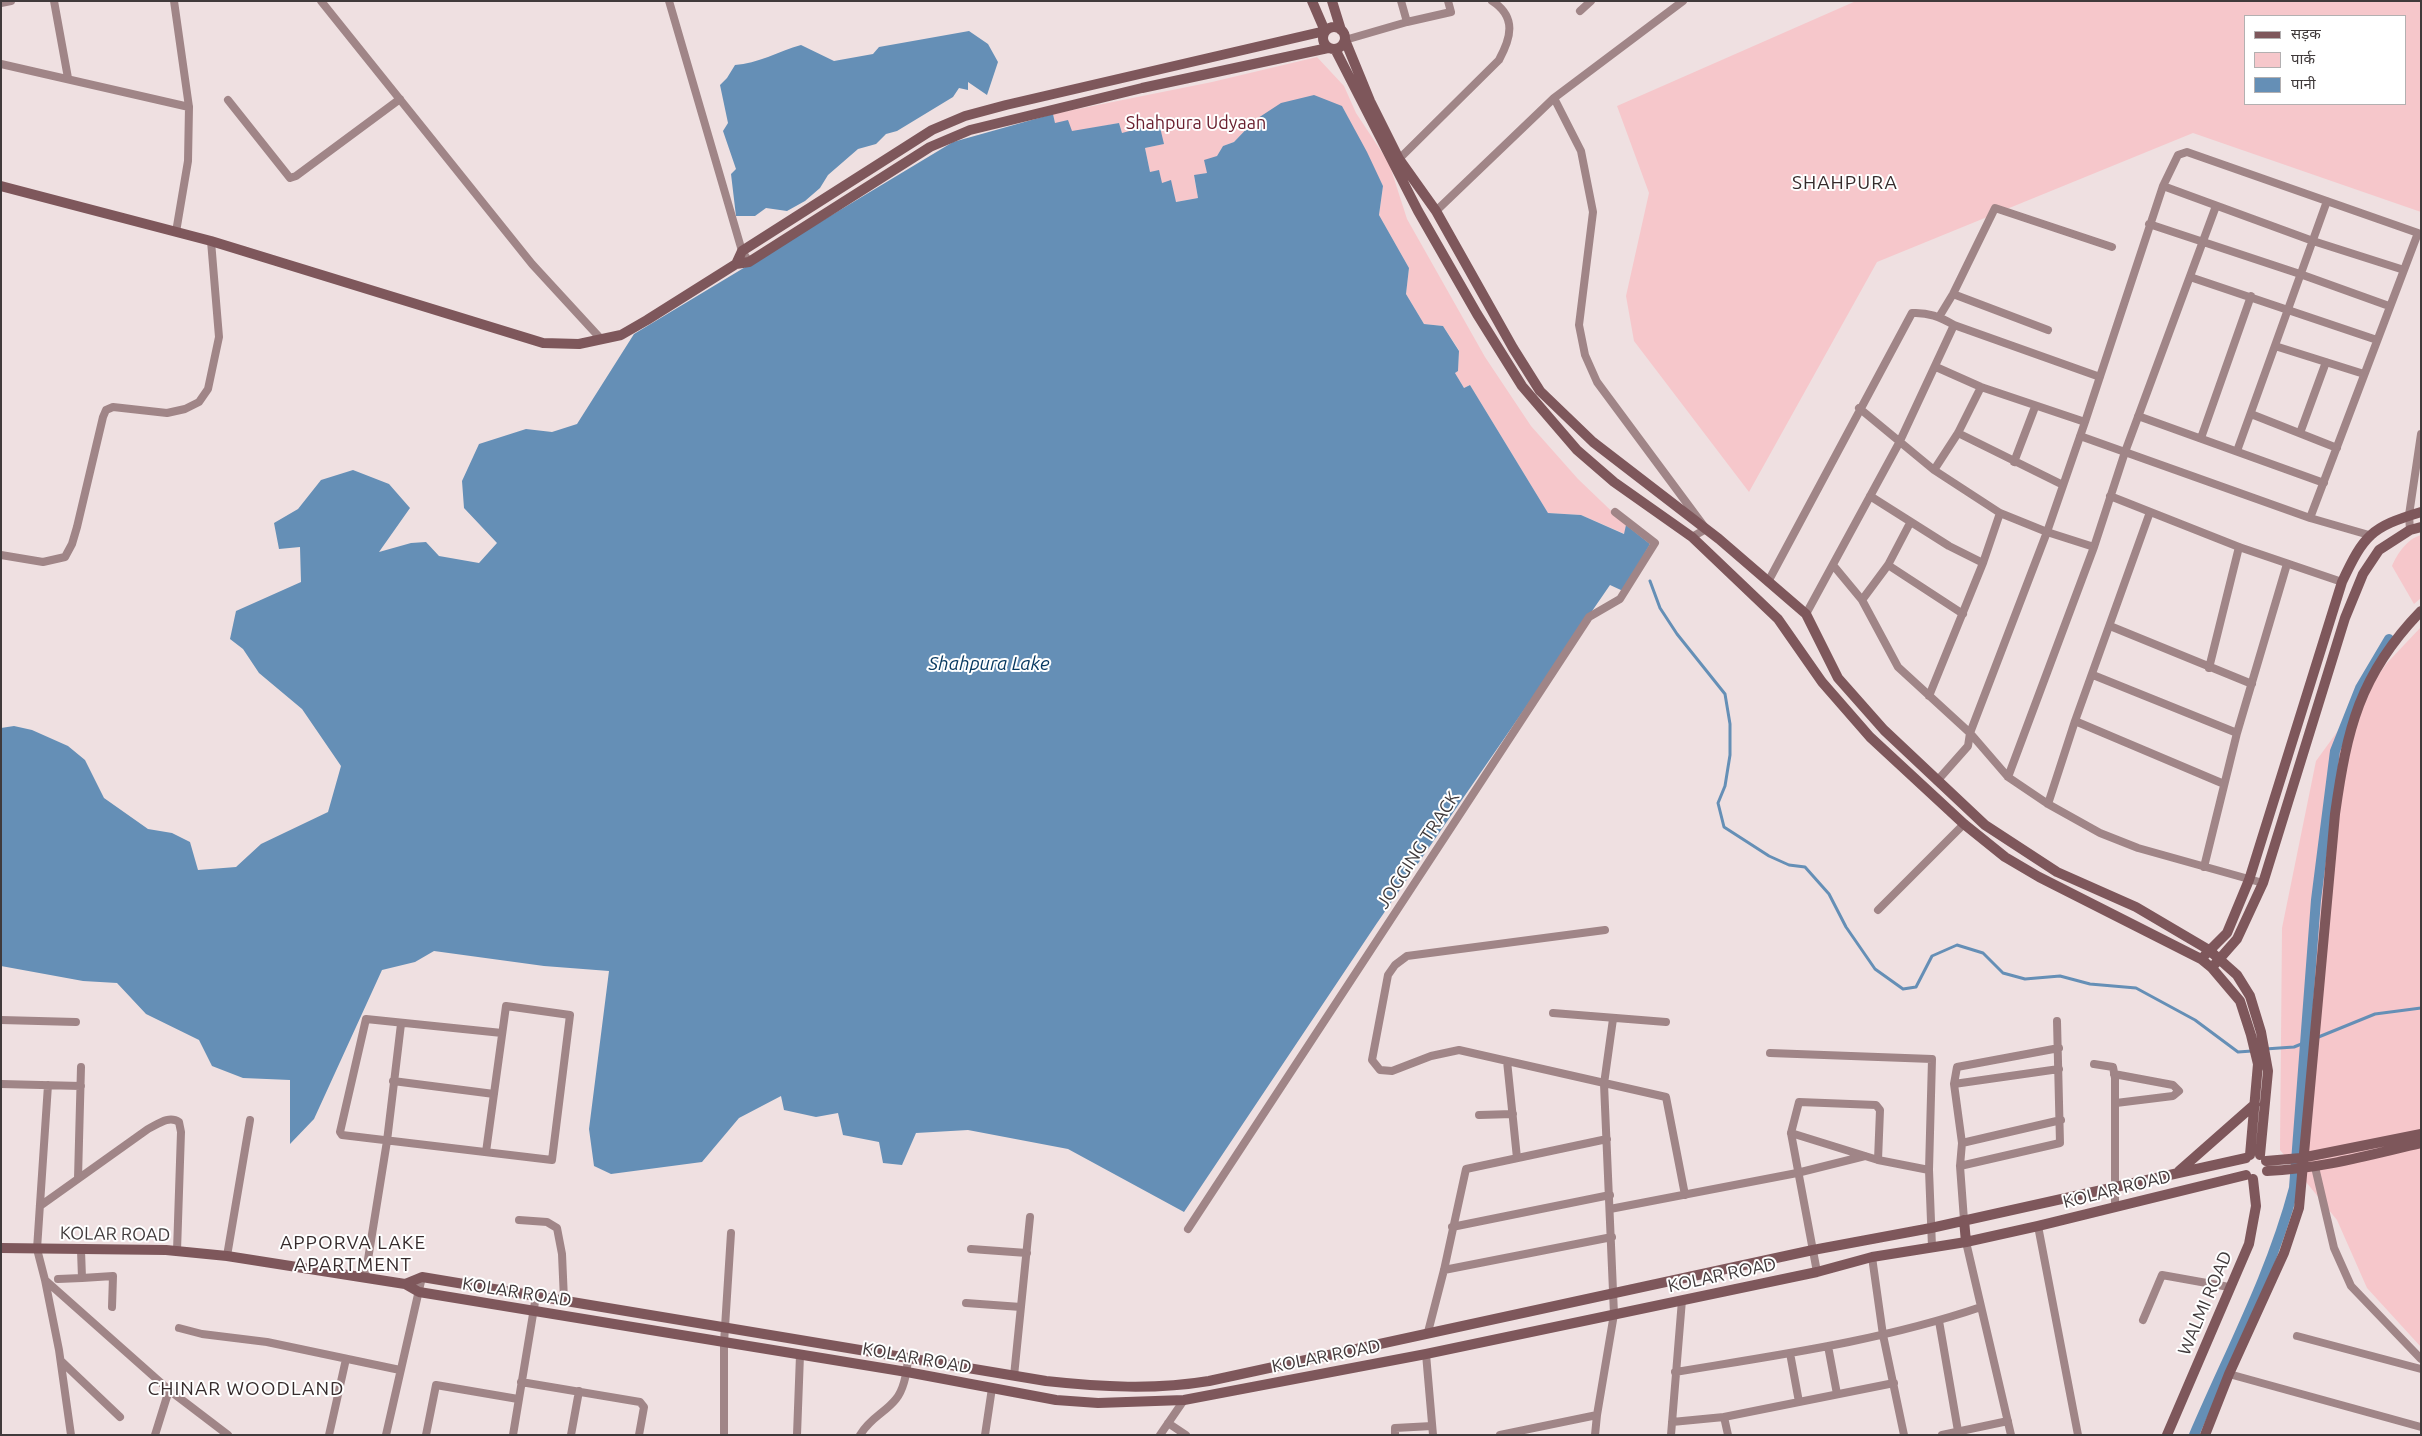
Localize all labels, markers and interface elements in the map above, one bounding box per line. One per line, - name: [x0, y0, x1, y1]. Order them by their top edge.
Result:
- legend: [2244, 15, 2407, 105]
- text: सड़क: [2291, 25, 2321, 42]
- text: पार्क: [2291, 50, 2315, 67]
- text: पानी: [2291, 75, 2316, 92]
- park label: Shahpura Udyaan: [1126, 112, 1266, 134]
- district label: SHAHPURA: [1791, 172, 1899, 194]
- water label: Shahpura Lake: [929, 653, 1049, 675]
- street label: JOGGING TRACK: [1372, 787, 1464, 913]
- street label: KOLAR ROAD: [2061, 1165, 2173, 1213]
- street label: KOLAR ROAD: [60, 1222, 170, 1246]
- district label: APPORVA LAKE APARTMENT: [278, 1232, 428, 1276]
- street label: WALMI ROAD: [2173, 1248, 2237, 1358]
- street label: KOLAR ROAD: [1666, 1253, 1778, 1297]
- street label: KOLAR ROAD: [461, 1273, 573, 1311]
- street label: KOLAR ROAD: [1270, 1335, 1382, 1377]
- street label: KOLAR ROAD: [861, 1338, 973, 1378]
- district label: CHINAR WOODLAND: [146, 1378, 346, 1400]

